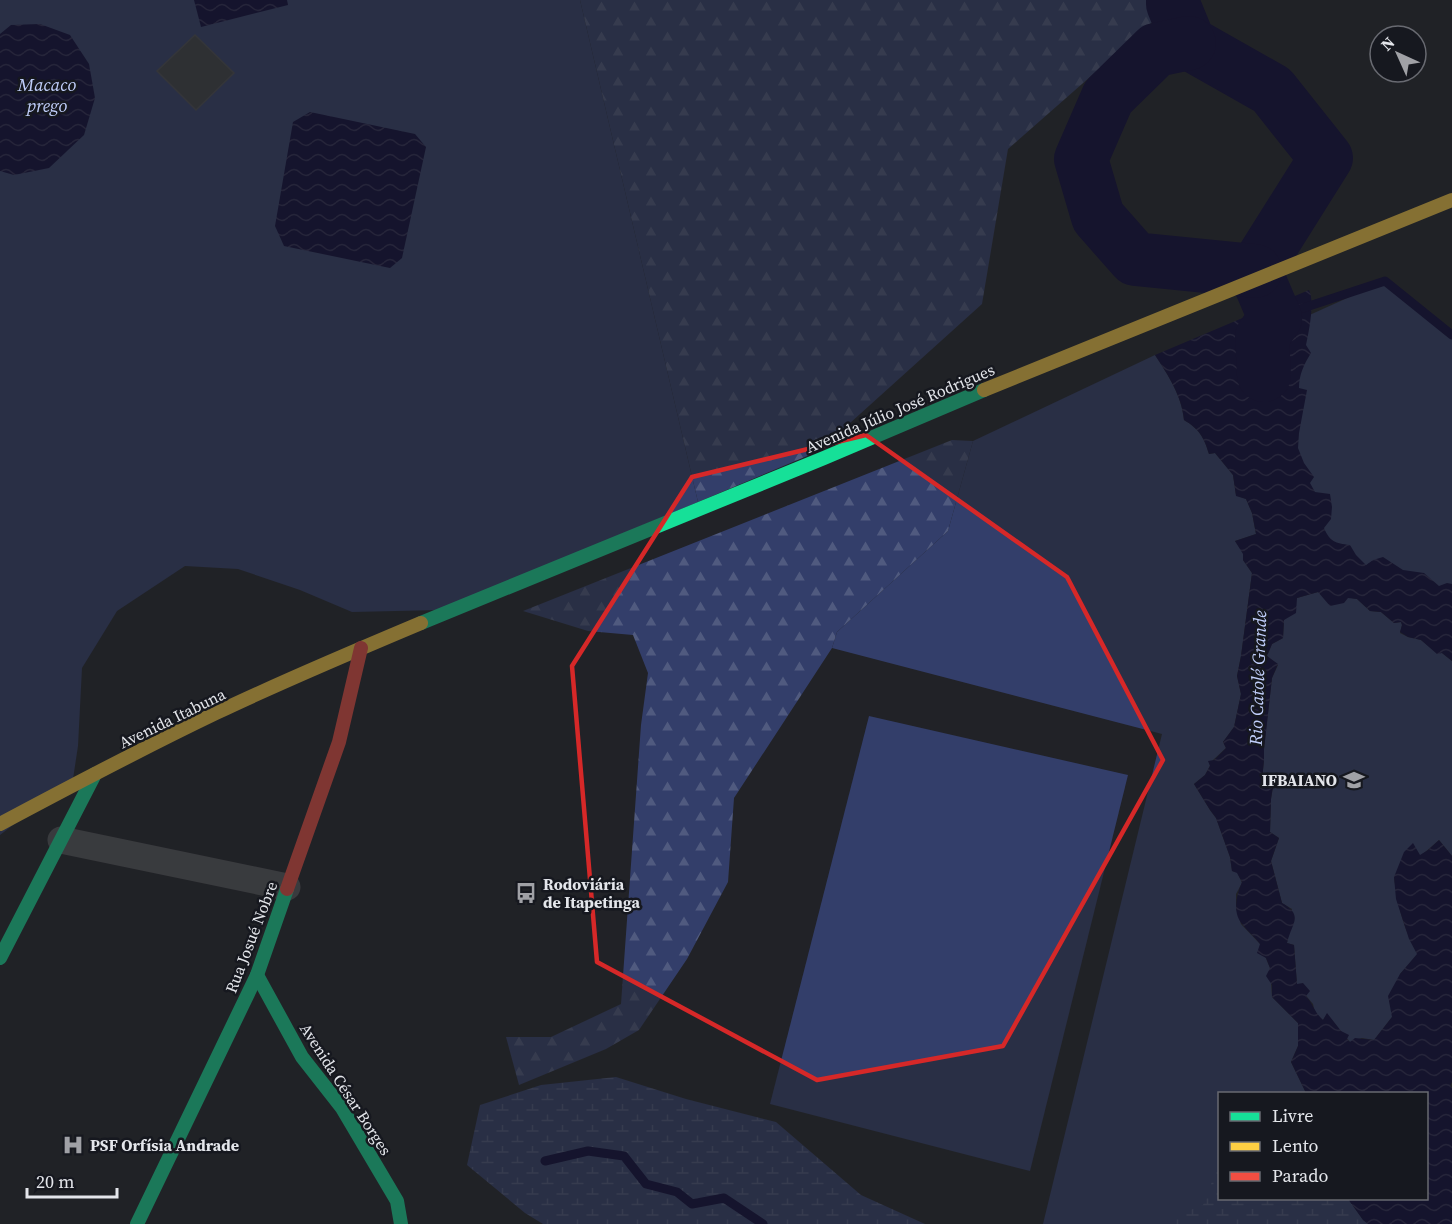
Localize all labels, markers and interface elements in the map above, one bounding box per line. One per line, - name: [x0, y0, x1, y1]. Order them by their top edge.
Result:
- north arrow: [1368, 24, 1428, 84]
- text: N: [1375, 31, 1400, 55]
- water label: Macaco prego: [17, 72, 76, 118]
- street label: Avenida Júlio José Rodrigues: [802, 358, 998, 458]
- water label: Rio Catolé Grande: [1243, 609, 1272, 747]
- street label: Avenida Itabuna: [115, 682, 230, 753]
- school or university icon: IFBAIANO: [1342, 768, 1366, 792]
- place label: IFBAIANO: [1262, 769, 1337, 791]
- place label: Rodoviária de Itapetinga: [543, 873, 640, 913]
- street label: Rua Josué Nobre: [220, 878, 282, 996]
- bus stop icon: Rodoviária de Itapetinga: [514, 881, 538, 905]
- street label: Avenida César Borges: [295, 1019, 397, 1159]
- legend: [1218, 1092, 1428, 1200]
- text: Livre: [1272, 1103, 1314, 1128]
- hospital icon: PSF Orfísia Andrade: [61, 1133, 85, 1157]
- text: Lento: [1272, 1133, 1319, 1158]
- place label: PSF Orfísia Andrade: [90, 1134, 239, 1156]
- scale bar: [27, 1161, 117, 1199]
- text: Parado: [1272, 1163, 1328, 1188]
- text: 20 m: [36, 1169, 74, 1194]

